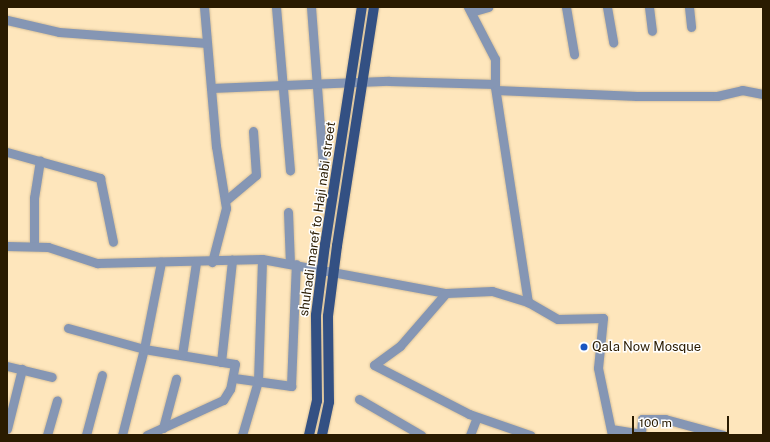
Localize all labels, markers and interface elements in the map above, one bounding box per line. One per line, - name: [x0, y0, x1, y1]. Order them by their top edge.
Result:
- street label: shuhadi maref to Haji nabi street: [297, 121, 339, 317]
- place label: Qala Now Mosque: [592, 339, 701, 355]
- marker: Qala Now Mosque: [579, 342, 589, 352]
- scale bar: [634, 408, 731, 434]
- text: 100 m: [639, 416, 672, 430]

